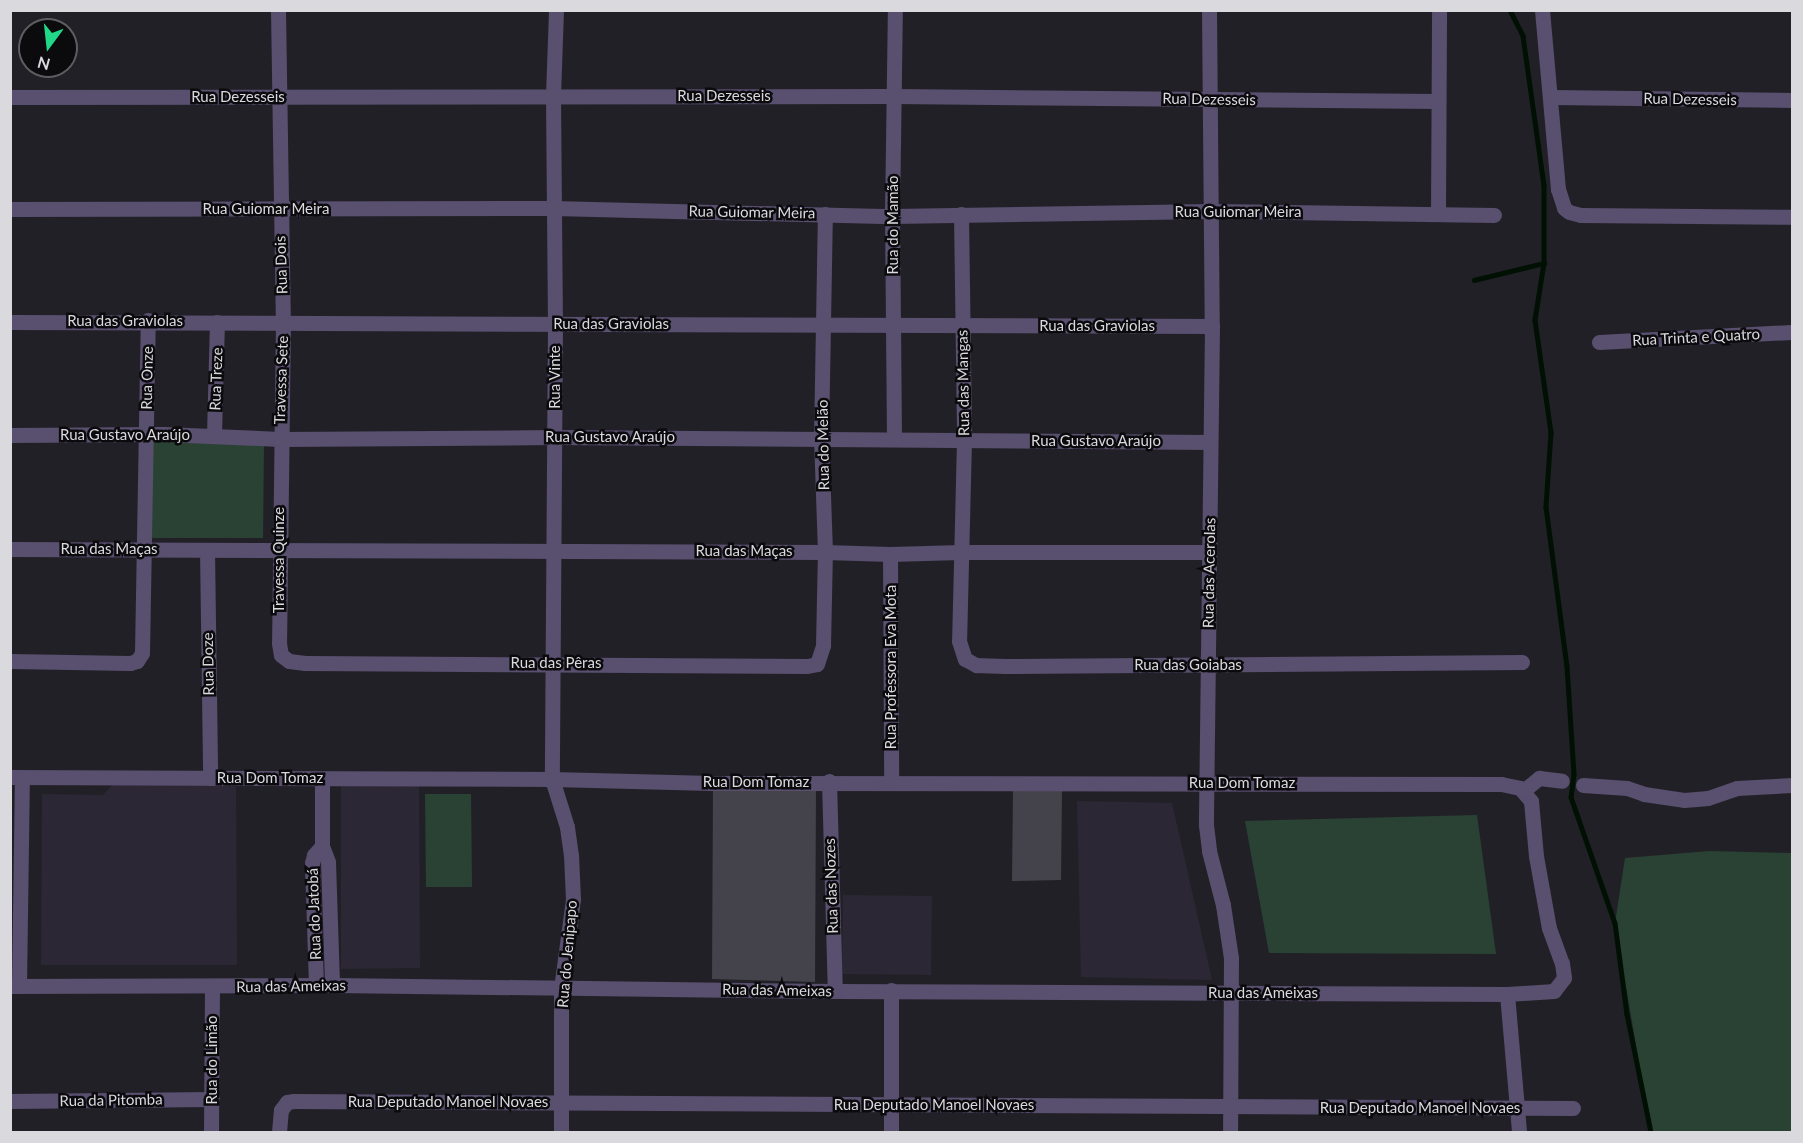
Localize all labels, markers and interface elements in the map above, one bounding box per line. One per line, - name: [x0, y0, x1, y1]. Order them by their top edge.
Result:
- north arrow: [18, 18, 78, 78]
- text: N: [35, 53, 52, 75]
- street label: Rua Dezesseis: [677, 87, 771, 105]
- street label: Rua Dezesseis: [191, 88, 285, 106]
- street label: Rua Dezesseis: [1162, 89, 1256, 109]
- street label: Rua Dezesseis: [1643, 89, 1737, 109]
- street label: Rua do Mamão: [884, 176, 902, 274]
- street label: Rua Guiomar Meira: [202, 200, 330, 218]
- street label: Rua Guiomar Meira: [688, 202, 816, 222]
- street label: Rua Guiomar Meira: [1174, 203, 1302, 221]
- street label: Rua Dois: [271, 235, 291, 295]
- street label: Rua das Graviolas: [67, 312, 183, 330]
- street label: Rua das Graviolas: [553, 315, 669, 333]
- street label: Rua das Graviolas: [1039, 317, 1155, 335]
- street label: Rua Trinta e Quatro: [1631, 325, 1761, 349]
- street label: Rua das Mangas: [953, 330, 973, 436]
- street label: Travessa Sete: [270, 335, 292, 425]
- street label: Rua Vinte: [546, 345, 564, 409]
- street label: Rua Onze: [137, 346, 157, 410]
- street label: Rua Treze: [206, 347, 226, 411]
- street label: Rua do Melão: [813, 400, 833, 490]
- street label: Rua Gustavo Araújo: [60, 426, 190, 444]
- street label: Rua Gustavo Araújo: [545, 428, 675, 446]
- street label: Rua Gustavo Araújo: [1031, 432, 1161, 450]
- street label: Travessa Quinze: [270, 507, 288, 613]
- street label: Rua das Acerolas: [1199, 517, 1219, 629]
- street label: Rua das Maças: [60, 540, 158, 558]
- street label: Rua das Maças: [695, 542, 793, 560]
- street label: Rua Professora Eva Mota: [882, 585, 900, 749]
- street label: Rua Doze: [198, 632, 218, 696]
- street label: Rua das Pêras: [511, 654, 601, 672]
- street label: Rua das Goiabas: [1134, 656, 1242, 674]
- street label: Rua Dom Tomaz: [217, 769, 323, 787]
- street label: Rua Dom Tomaz: [703, 773, 809, 791]
- street label: Rua Dom Tomaz: [1189, 774, 1295, 792]
- street label: Rua das Nozes: [820, 838, 842, 934]
- street label: Rua do Jatobá: [303, 867, 325, 961]
- street label: Rua do Jenipapo: [553, 899, 581, 1009]
- street label: Rua das Ameixas: [236, 976, 346, 996]
- street label: Rua das Ameixas: [722, 980, 832, 1000]
- street label: Rua das Ameixas: [1208, 984, 1318, 1002]
- street label: Rua do Limão: [203, 1015, 221, 1105]
- street label: Rua da Pitomba: [59, 1090, 163, 1110]
- street label: Rua Deputado Manoel Novaes: [348, 1093, 548, 1111]
- street label: Rua Deputado Manoel Novaes: [834, 1096, 1034, 1114]
- street label: Rua Deputado Manoel Novaes: [1320, 1099, 1520, 1117]

